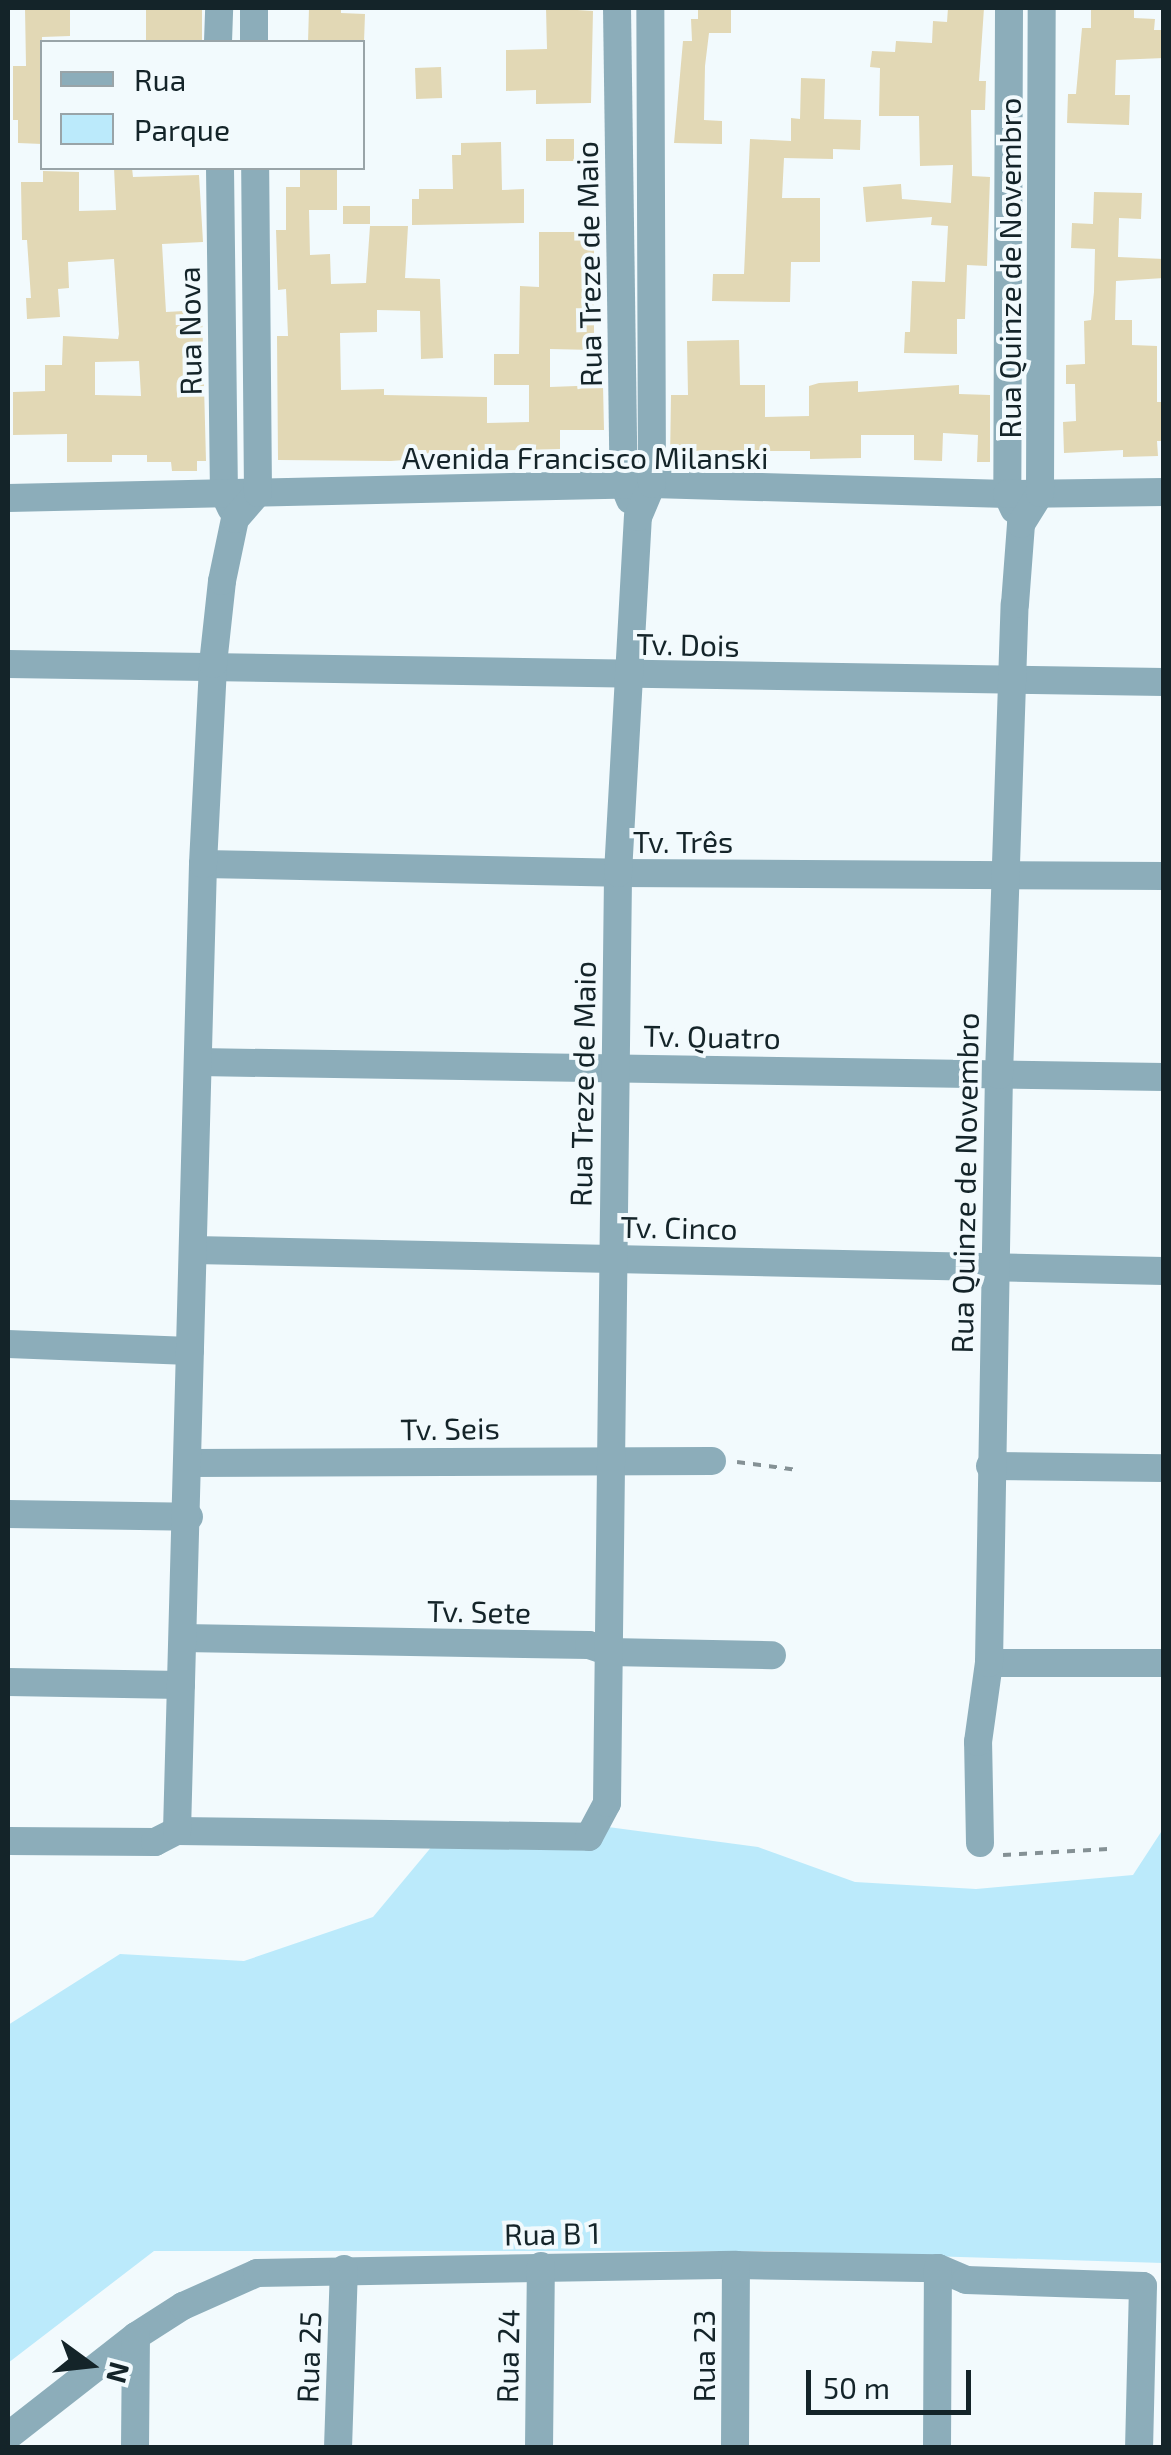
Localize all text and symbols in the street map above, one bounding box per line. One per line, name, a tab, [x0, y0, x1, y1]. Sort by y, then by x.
legend	[40, 40, 365, 170]
text: Rua	[134, 61, 186, 97]
street label: Rua Quinze de Novembro	[991, 98, 1027, 438]
text: Parque	[134, 111, 230, 147]
street label: Rua Treze de Maio	[568, 140, 608, 388]
street label: Rua Nova	[170, 266, 208, 396]
street label: Avenida Francisco Milanski	[402, 439, 768, 475]
street label: Tv. Dois	[636, 625, 740, 663]
street label: Tv. Três	[632, 823, 734, 859]
street label: Rua Treze de Maio	[562, 960, 602, 1208]
street label: Rua Quinze de Novembro	[943, 1012, 985, 1354]
street label: Tv. Quatro	[643, 1017, 781, 1055]
street label: Tv. Cinco	[620, 1208, 738, 1246]
street label: Tv. Seis	[400, 1409, 500, 1447]
street label: Tv. Sete	[427, 1592, 531, 1630]
street label: Rua B 1	[504, 2214, 600, 2252]
street label: Rua 24	[488, 2309, 526, 2403]
street label: Rua 23	[685, 2310, 721, 2402]
street label: Rua 25	[288, 2311, 328, 2403]
north arrow	[40, 2315, 140, 2415]
scale bar	[811, 2350, 976, 2412]
text: N	[100, 2359, 138, 2387]
text: 50 m	[823, 2369, 890, 2405]

